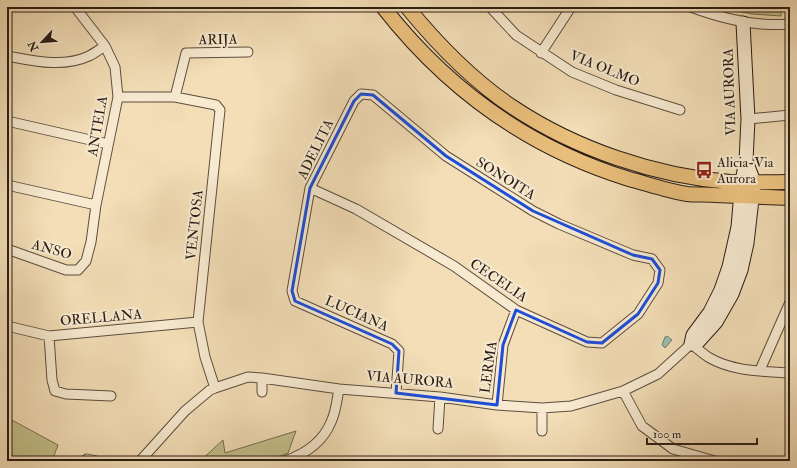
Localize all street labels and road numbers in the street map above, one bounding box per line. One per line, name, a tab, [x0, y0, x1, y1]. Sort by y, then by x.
street label: ARIJA	[197, 31, 238, 48]
street label: VIA OLMO	[568, 47, 642, 90]
street label: VIA AURORA	[719, 48, 740, 136]
street label: ANTELA	[84, 94, 111, 159]
street label: ADELITA	[293, 116, 337, 183]
street label: SONOITA	[473, 153, 539, 203]
street label: VENTOSA	[182, 189, 207, 261]
street label: ANSO	[29, 235, 74, 263]
street label: CECELIA	[467, 255, 531, 306]
street label: LUCIANA	[322, 292, 391, 335]
street label: ORELLANA	[59, 305, 143, 330]
street label: LERMA	[476, 340, 501, 394]
street label: VIA AURORA	[366, 367, 454, 392]

